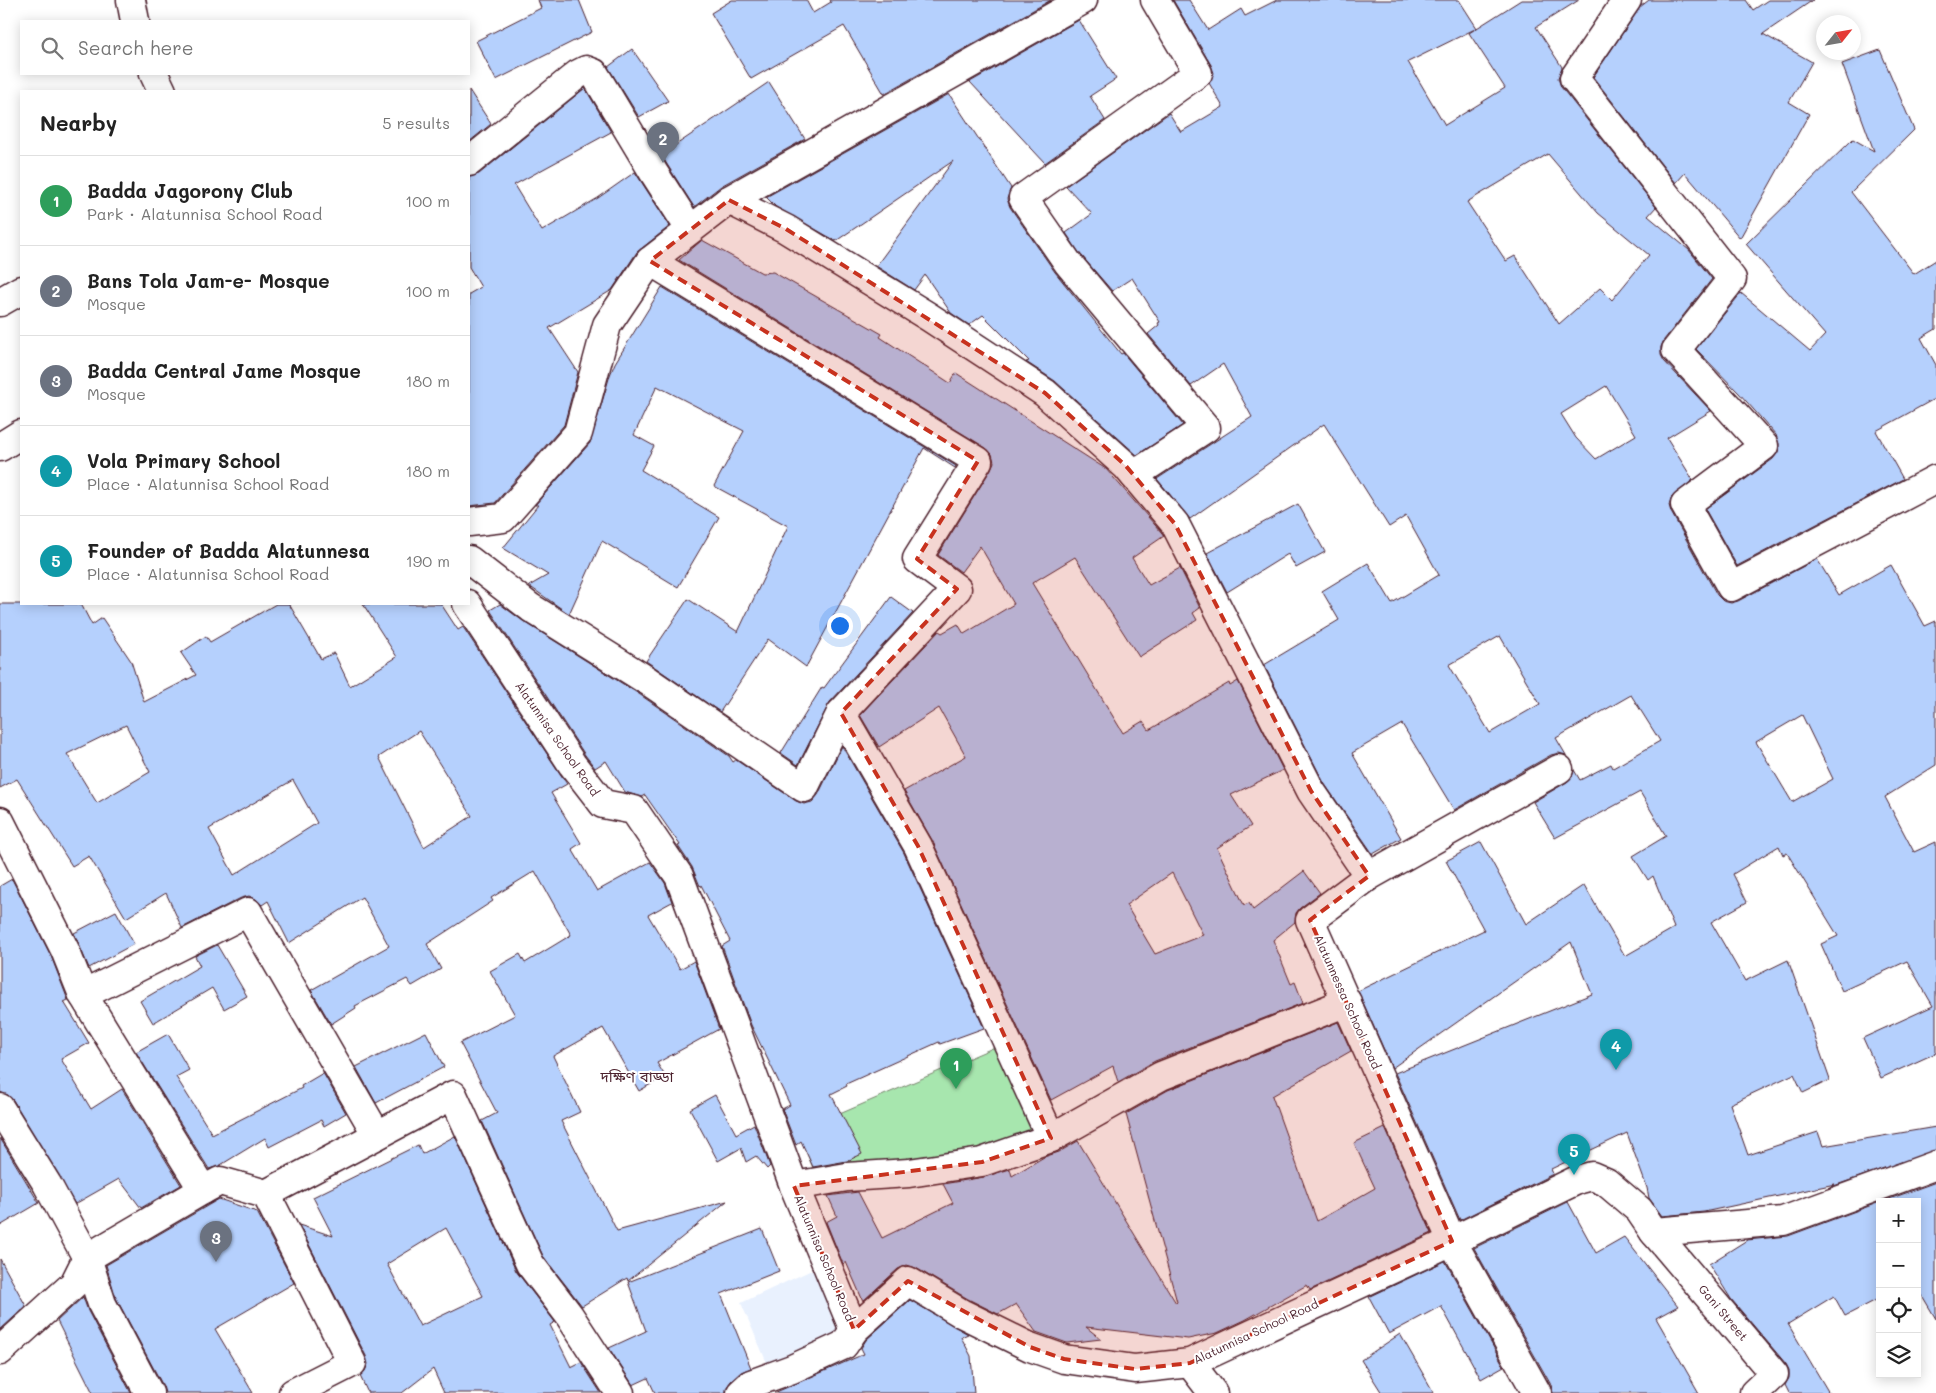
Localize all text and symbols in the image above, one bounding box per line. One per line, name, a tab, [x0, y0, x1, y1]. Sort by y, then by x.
north arrow	[1816, 15, 1861, 60]
search box	[20, 20, 470, 75]
icon: search	[38, 34, 66, 62]
text: Search here	[78, 35, 194, 60]
text: Nearby	[40, 109, 117, 136]
text: 5 results	[382, 112, 450, 133]
pin: 2	[647, 122, 679, 163]
text: Badda Jagorony Club	[87, 178, 293, 203]
text: 1	[52, 190, 60, 211]
text: 100 m	[405, 190, 450, 211]
text: Park · Alatunnisa School Road	[87, 203, 322, 224]
text: Bans Tola Jam-e- Mosque	[87, 268, 330, 293]
text: 2	[52, 280, 60, 301]
text: 100 m	[405, 280, 450, 301]
text: Mosque	[87, 293, 146, 314]
text: Badda Central Jame Mosque	[87, 358, 361, 383]
text: 3	[51, 370, 61, 391]
text: 180 m	[405, 370, 450, 391]
text: Mosque	[87, 383, 146, 404]
text: Vola Primary School	[87, 448, 280, 473]
text: 4	[51, 460, 61, 481]
text: 180 m	[405, 460, 450, 481]
text: Place · Alatunnisa School Road	[87, 473, 329, 494]
text: Founder of Badda Alatunnesa	[87, 538, 370, 563]
text: 5	[51, 550, 61, 571]
text: 190 m	[406, 550, 450, 571]
text: Place · Alatunnisa School Road	[87, 563, 329, 584]
your location	[827, 613, 853, 639]
street label: Alatunnisa School Road	[512, 678, 604, 799]
street label: Alatunnessa School Road	[1311, 932, 1385, 1072]
pin: 4	[1600, 1029, 1632, 1070]
pin: 1	[940, 1048, 972, 1089]
district label: দক্ষিণ বাড্ডা	[599, 1066, 675, 1086]
pin: 5	[1558, 1134, 1590, 1175]
street label: Alatunnisa School Road	[791, 1192, 859, 1324]
map controls	[1876, 1198, 1921, 1378]
button: +	[1876, 1198, 1921, 1243]
pin: 3	[200, 1221, 232, 1262]
button: −	[1876, 1243, 1921, 1288]
street label: Gani Street	[1696, 1281, 1752, 1344]
button: locate	[1876, 1288, 1921, 1333]
street label: Alatunnisa School Road	[1190, 1295, 1321, 1367]
button: layers	[1876, 1333, 1921, 1378]

